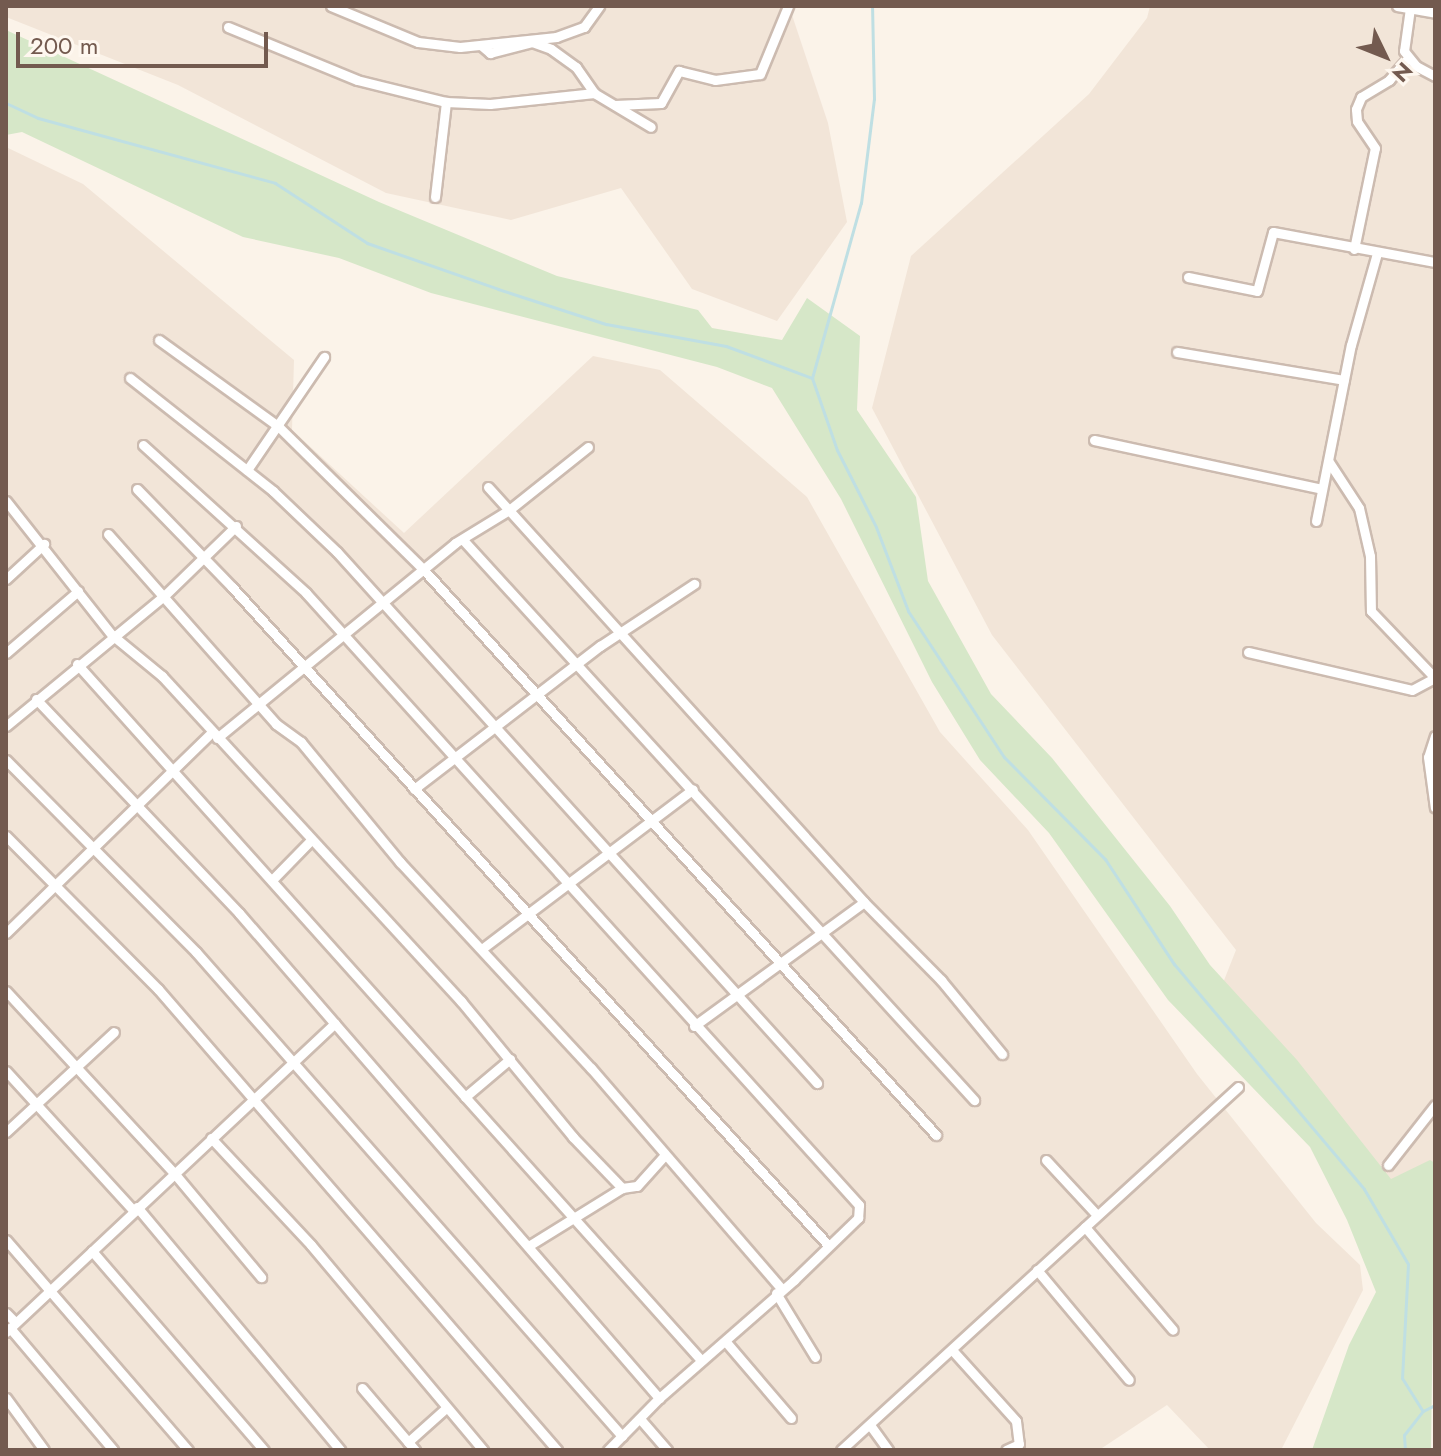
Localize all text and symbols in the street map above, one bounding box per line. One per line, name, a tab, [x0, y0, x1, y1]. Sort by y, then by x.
scale bar	[20, 16, 272, 66]
north arrow	[1345, 16, 1425, 96]
text: 200 m	[30, 28, 98, 63]
text: N	[1385, 55, 1420, 90]

